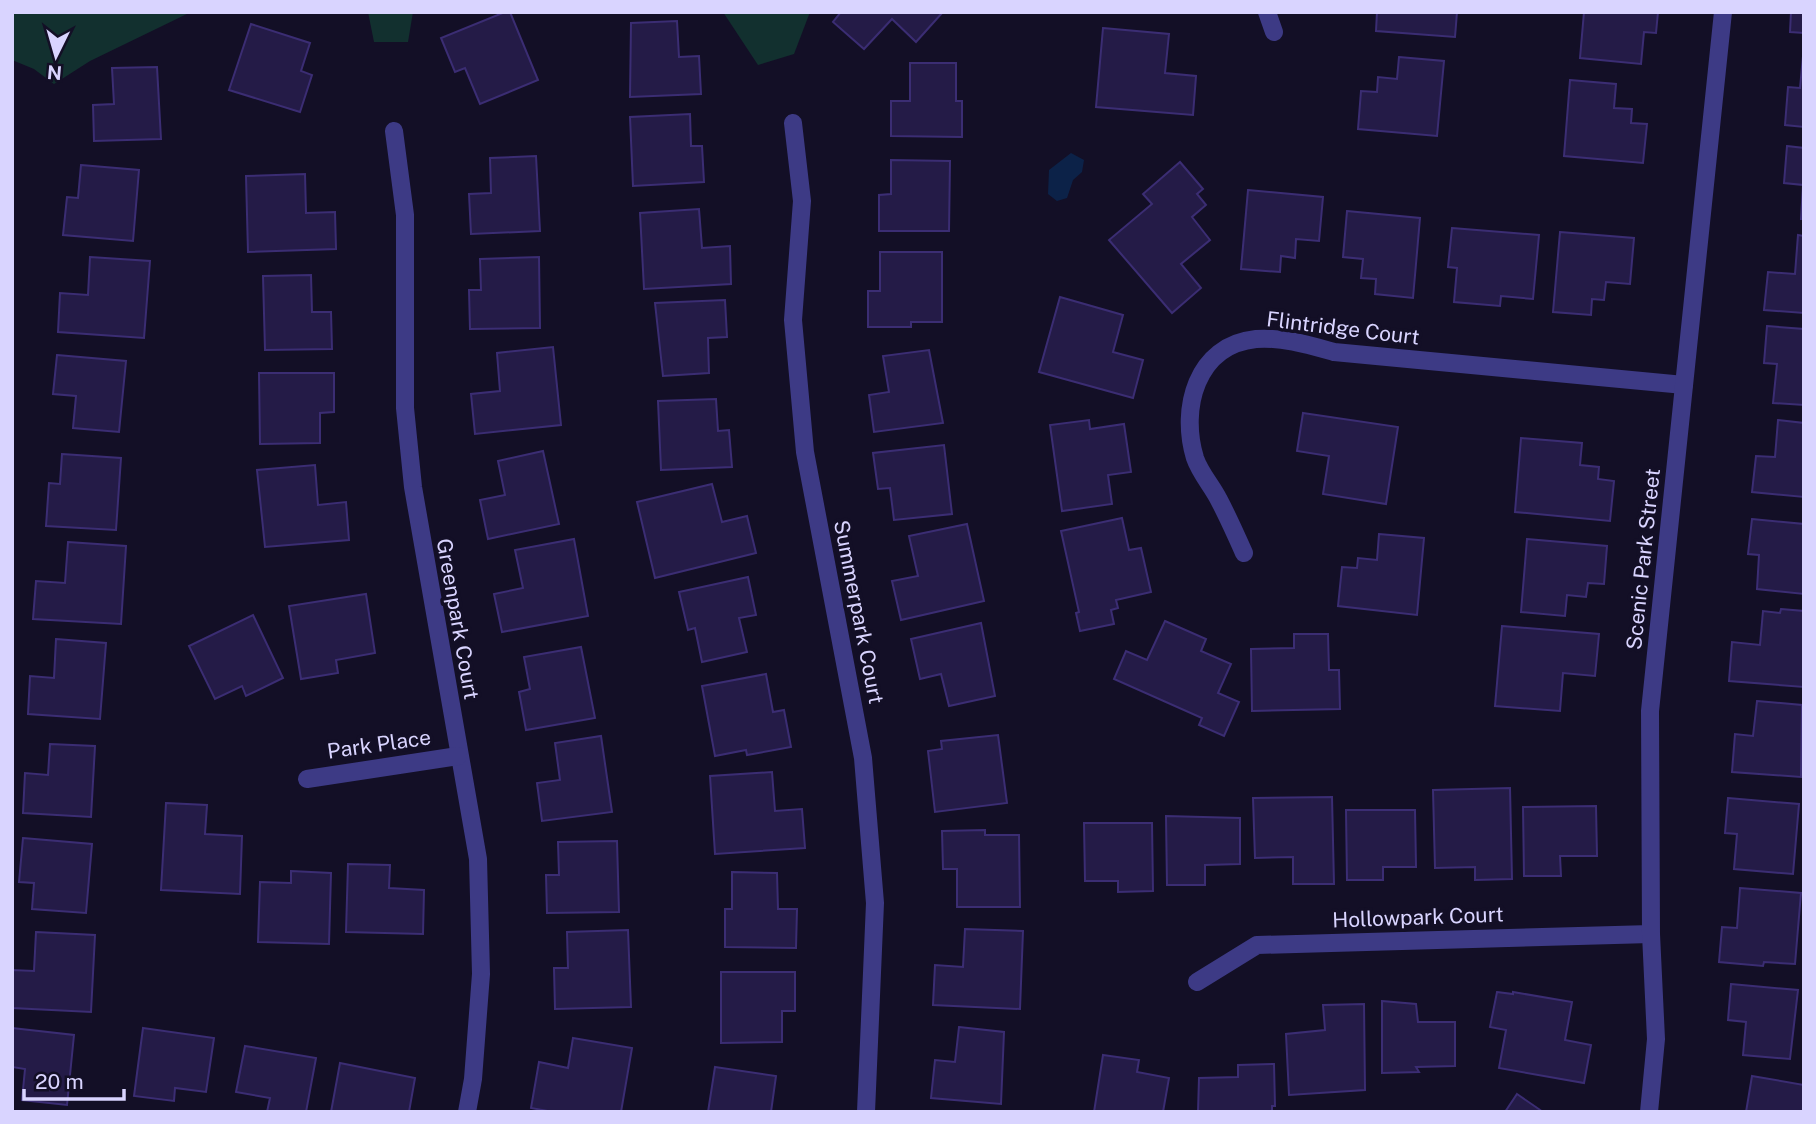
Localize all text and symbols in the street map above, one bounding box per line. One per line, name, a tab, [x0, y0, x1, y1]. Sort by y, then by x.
north arrow	[21, 21, 91, 91]
text: N	[46, 61, 63, 85]
street label: Flintridge Court	[1265, 306, 1421, 350]
street label: Scenic Park Street	[1621, 467, 1665, 651]
street label: Summerpark Court	[829, 518, 889, 706]
street label: Greenpark Court	[432, 537, 484, 701]
street label: Park Place	[326, 724, 432, 764]
street label: Hollowpark Court	[1332, 902, 1504, 932]
scale bar	[24, 1058, 124, 1102]
text: 20 m	[35, 1069, 84, 1094]

